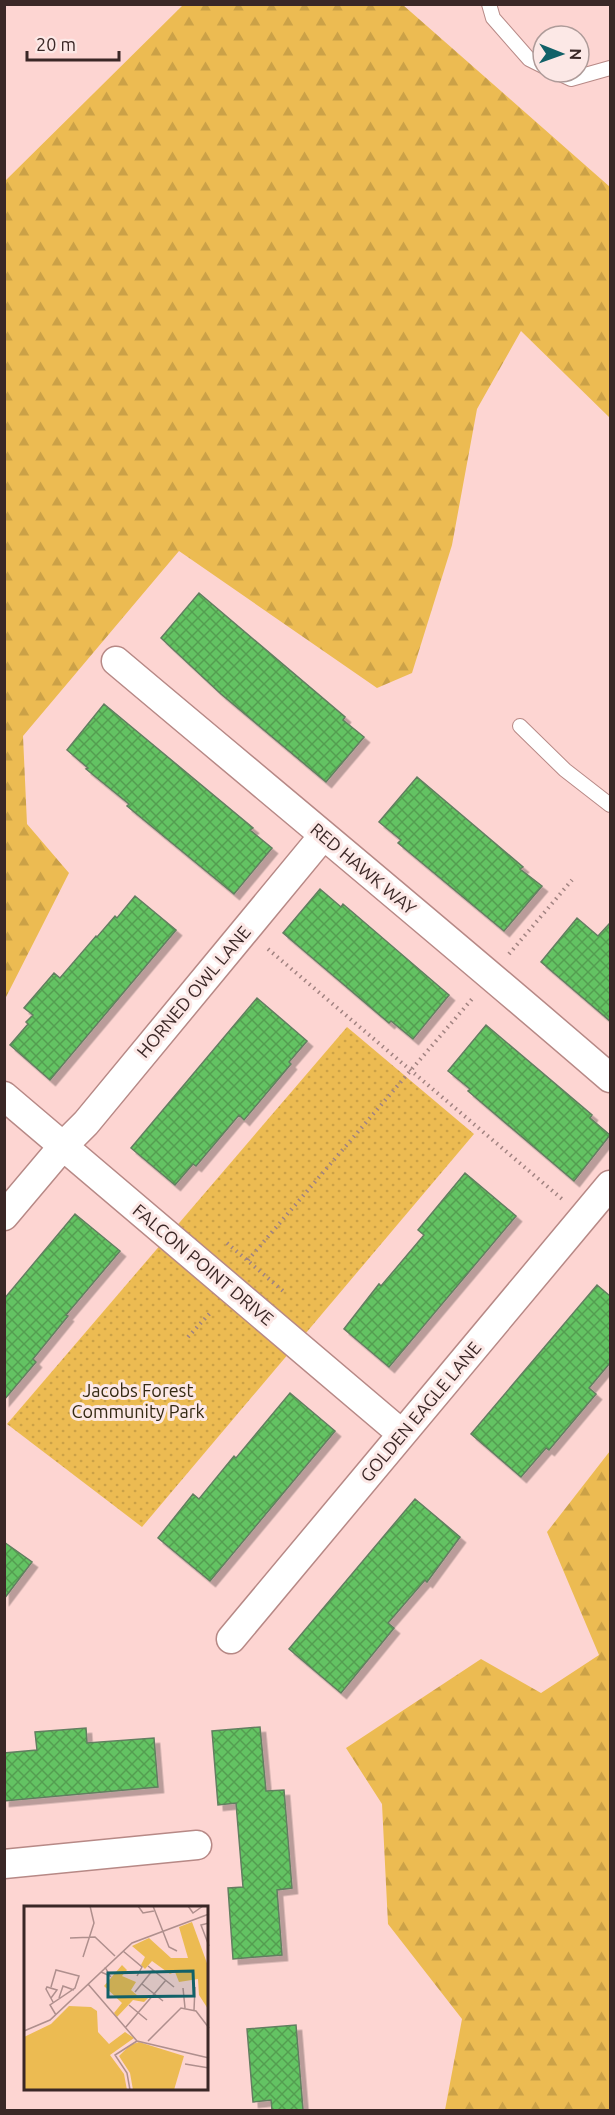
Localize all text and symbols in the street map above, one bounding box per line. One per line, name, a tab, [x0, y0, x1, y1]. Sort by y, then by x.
scale bar	[27, 24, 118, 62]
north arrow	[531, 24, 591, 84]
text: 20 m	[36, 34, 76, 54]
text: N	[567, 48, 585, 60]
street label: RED HAWK WAY	[307, 818, 421, 918]
street label: HORNED OWL LANE	[132, 921, 254, 1061]
street label: FALCON POINT DRIVE	[129, 1200, 278, 1329]
street label: GOLDEN EAGLE LANE	[356, 1337, 485, 1485]
park label: Jacobs Forest Community Park	[71, 1380, 205, 1421]
inset map	[24, 1906, 208, 2091]

